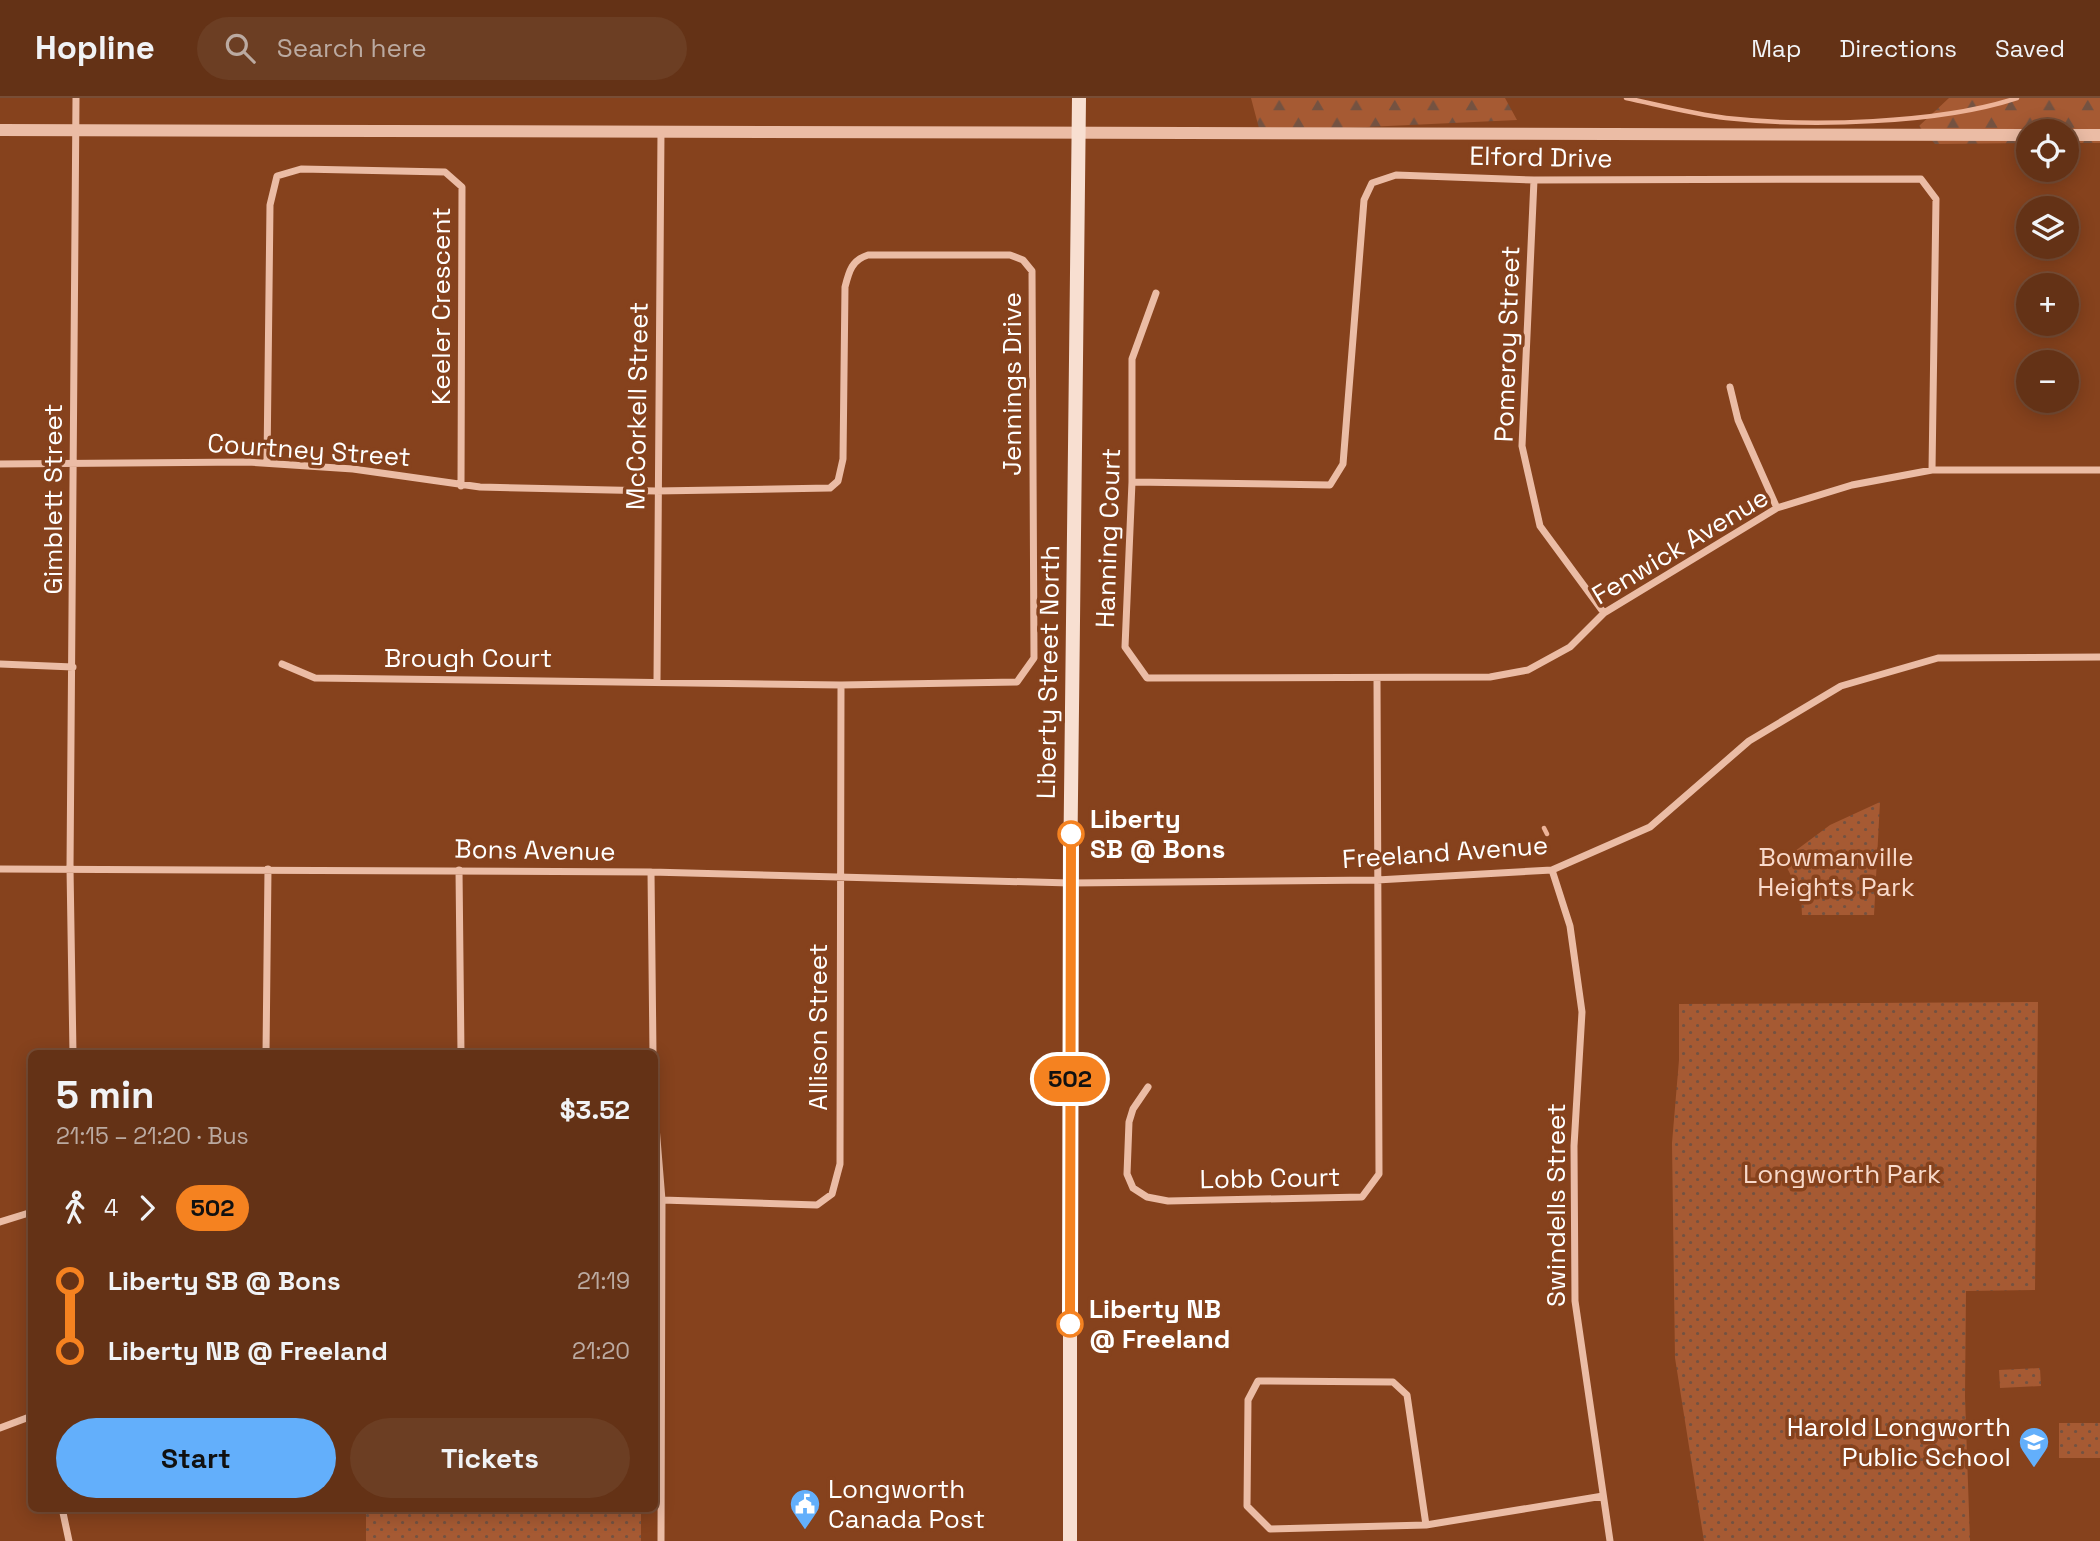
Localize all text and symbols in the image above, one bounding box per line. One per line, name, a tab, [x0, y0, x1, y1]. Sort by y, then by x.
search box	[197, 17, 687, 80]
text: Hopline	[35, 27, 155, 69]
icon: search	[221, 29, 259, 67]
text: Search here	[277, 31, 427, 65]
text: Map	[1751, 33, 1801, 64]
text: Directions	[1839, 33, 1957, 64]
text: Saved	[1995, 33, 2065, 64]
map controls	[2016, 119, 2079, 413]
button: locate	[2016, 119, 2079, 182]
street label: Elford Drive	[1469, 139, 1613, 175]
button: layers	[2016, 196, 2079, 259]
street label: Keeler Crescent	[424, 207, 458, 405]
street label: Pomeroy Street	[1487, 245, 1527, 443]
button: +	[2016, 273, 2079, 336]
street label: Jennings Drive	[995, 292, 1029, 476]
street label: McCorkell Street	[618, 302, 656, 510]
button: −	[2016, 350, 2079, 413]
street label: Gimblett Street	[36, 404, 70, 594]
street label: Courtney Street	[206, 426, 412, 474]
street label: Hanning Court	[1088, 447, 1128, 629]
street label: Fenwick Avenue	[1586, 480, 1774, 612]
street label: Liberty Street North	[1029, 545, 1067, 799]
street label: Brough Court	[384, 641, 552, 675]
place label: Liberty SB @ Bons	[1090, 802, 1225, 866]
marker: Liberty SB @ Bons	[1058, 821, 1084, 847]
street label: Freeland Avenue	[1341, 828, 1549, 876]
street label: Bons Avenue	[454, 832, 616, 868]
park label: Bowmanville Heights Park	[1757, 840, 1915, 904]
street label: Allison Street	[801, 943, 835, 1111]
line badge: 502	[1030, 1056, 1110, 1102]
text: 502	[1048, 1063, 1092, 1094]
text: 5 min	[56, 1071, 154, 1119]
text: $3.52	[560, 1093, 630, 1127]
street label: Swindells Street	[1539, 1103, 1573, 1307]
text: 21:15 – 21:20 · Bus	[56, 1121, 249, 1151]
park label: Longworth Park	[1743, 1157, 1941, 1191]
street label: Lobb Court	[1199, 1160, 1341, 1196]
icon: walk	[56, 1189, 94, 1227]
icon: forward	[128, 1189, 166, 1227]
text: 502	[190, 1192, 235, 1223]
text: 4	[104, 1193, 118, 1223]
text: Liberty SB @ Bons	[108, 1264, 341, 1298]
text: 21:19	[577, 1266, 630, 1296]
place label: Liberty NB @ Freeland	[1089, 1292, 1230, 1356]
marker: Liberty NB @ Freeland	[1057, 1311, 1083, 1337]
text: Liberty NB @ Freeland	[108, 1334, 388, 1368]
text: 21:20	[572, 1336, 630, 1366]
place label: Harold Longworth Public School	[1787, 1410, 2011, 1474]
button: Start	[56, 1418, 336, 1498]
button: Tickets	[350, 1418, 630, 1498]
school or university icon: Harold Longworth Public School	[2017, 1425, 2051, 1469]
place label: Longworth Canada Post	[828, 1472, 985, 1536]
public building icon: Longworth Canada Post	[788, 1487, 822, 1531]

